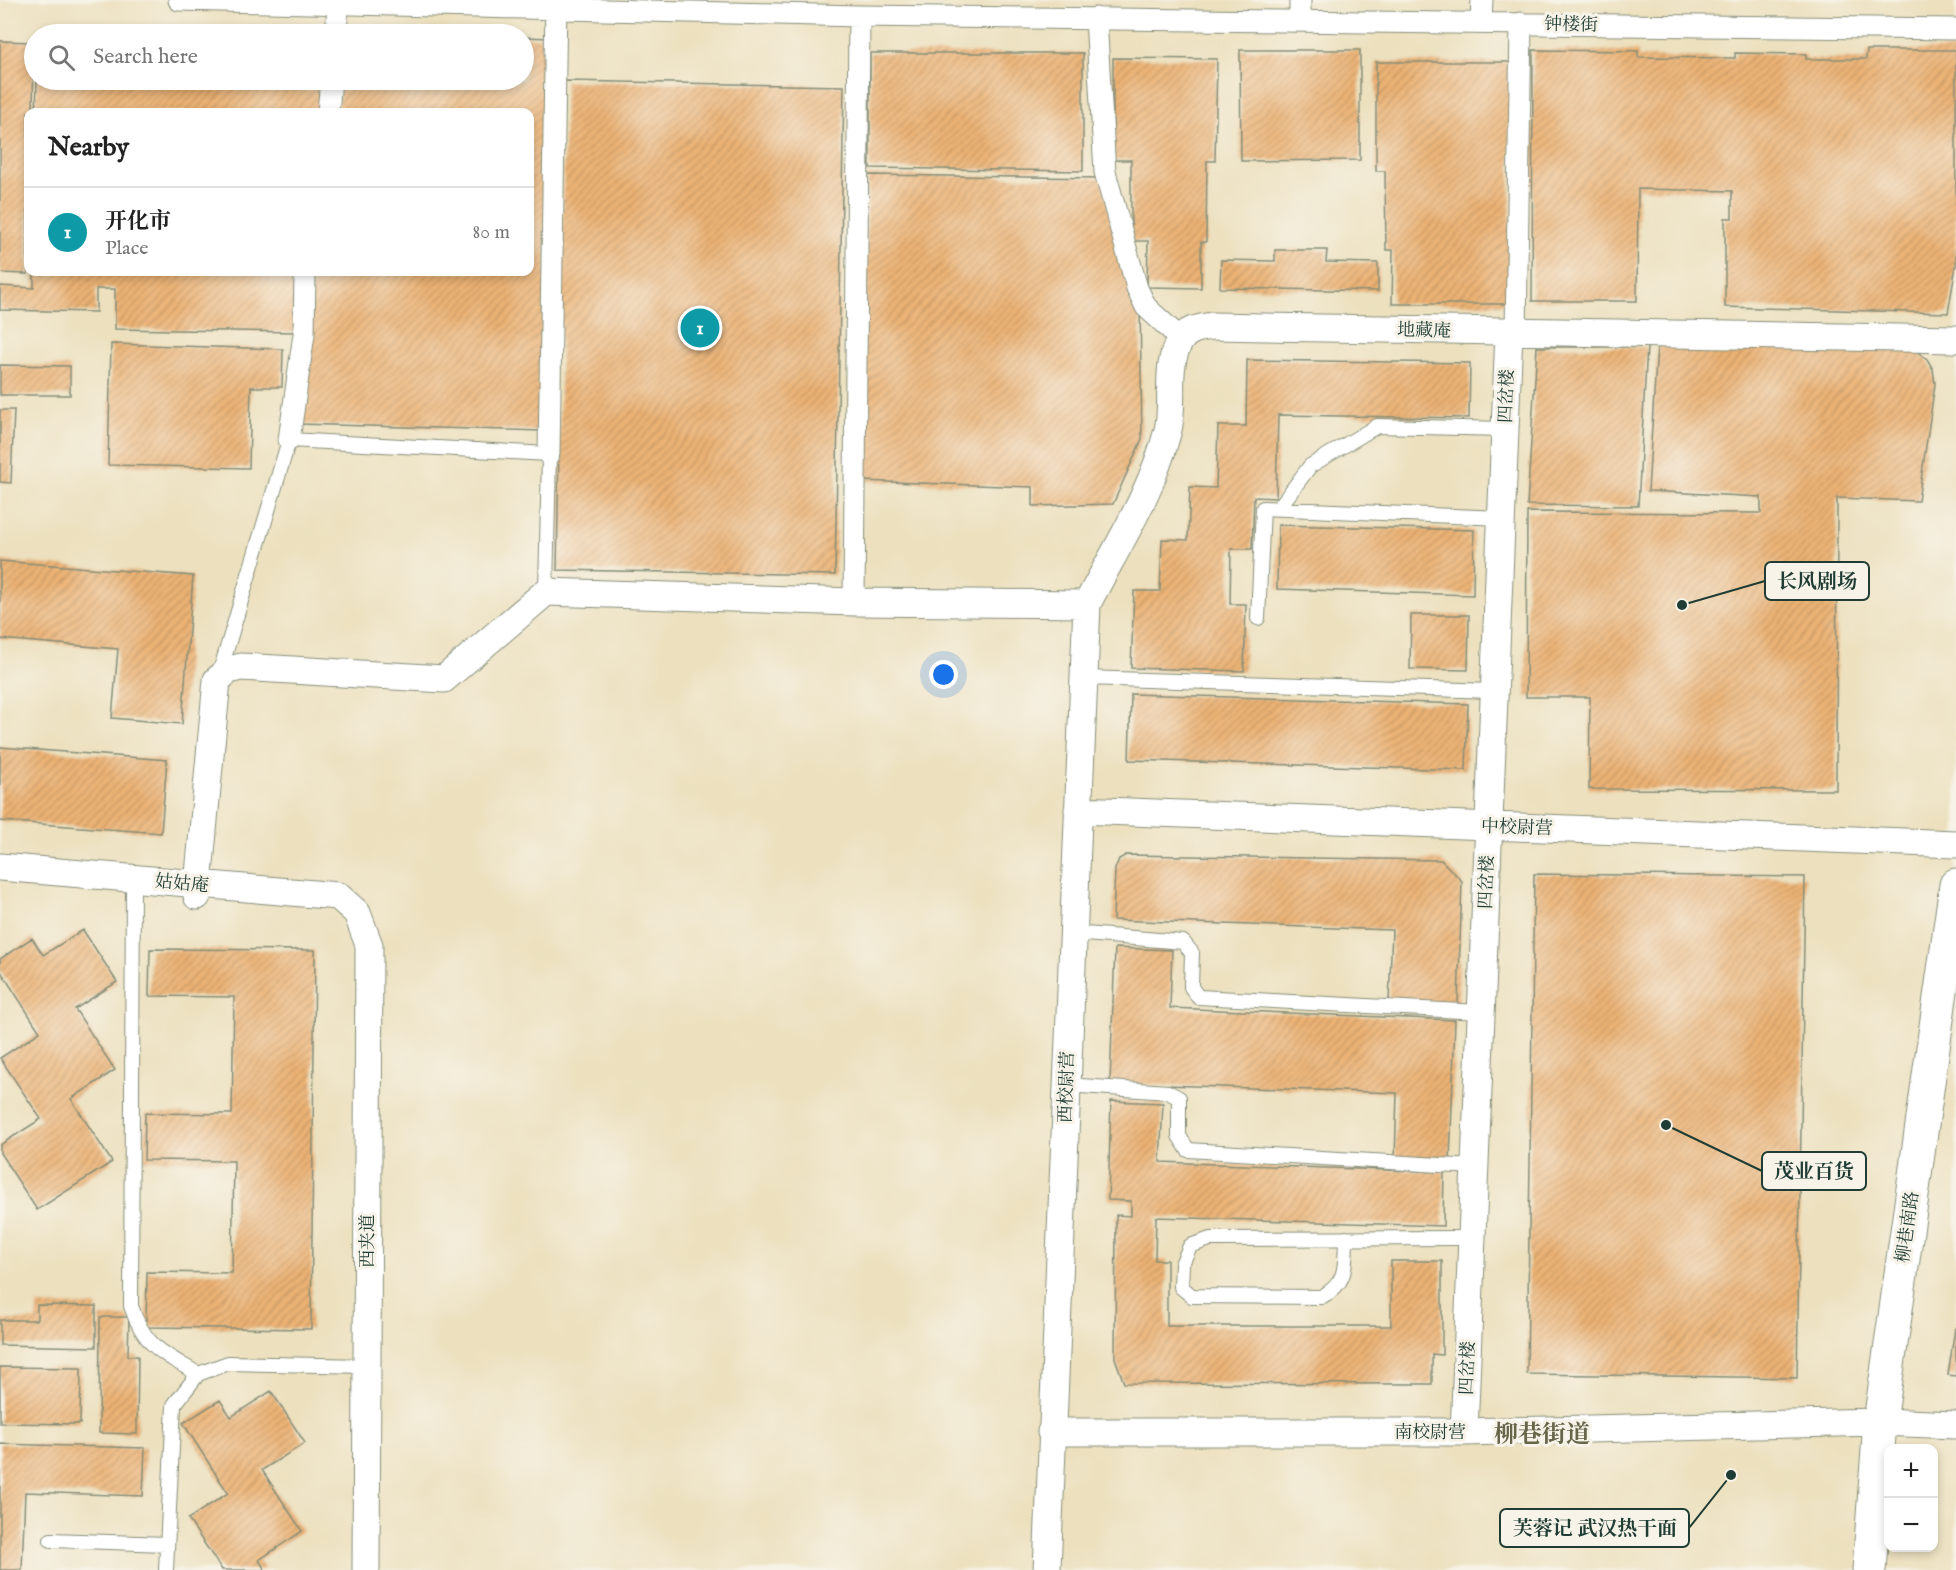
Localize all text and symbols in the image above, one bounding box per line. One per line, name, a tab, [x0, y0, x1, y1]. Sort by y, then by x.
street label: 钟楼街	[1544, 14, 1598, 37]
search box	[24, 24, 534, 90]
icon: search	[45, 41, 78, 74]
text: Search here	[93, 43, 198, 71]
text: Nearby	[48, 131, 129, 164]
text: 开化市	[105, 208, 171, 236]
text: 1	[64, 220, 71, 245]
text: 80 m	[473, 220, 510, 245]
text: Place	[105, 236, 148, 261]
pin: 1	[680, 306, 720, 350]
street label: 地藏庵	[1397, 320, 1451, 343]
street label: 四岔楼	[1495, 369, 1520, 423]
callout: 长风剧场	[1765, 562, 1869, 600]
text: 长风剧场	[1777, 570, 1857, 595]
your location	[929, 660, 958, 689]
street label: 中校尉营	[1481, 816, 1553, 841]
street label: 四岔楼	[1475, 855, 1500, 909]
street label: 姑姑庵	[154, 871, 210, 898]
street label: 西校尉营	[1055, 1051, 1080, 1123]
callout: 茂业百货	[1762, 1152, 1866, 1190]
text: 茂业百货	[1774, 1160, 1854, 1185]
street label: 柳巷南路	[1892, 1190, 1925, 1264]
street label: 西夹道	[357, 1214, 380, 1268]
street label: 四岔楼	[1456, 1341, 1481, 1395]
district label: 柳巷街道	[1494, 1420, 1590, 1451]
street label: 南校尉营	[1394, 1422, 1466, 1445]
map controls	[1884, 1444, 1938, 1552]
button: +	[1884, 1444, 1938, 1498]
button: −	[1884, 1498, 1938, 1552]
callout: 芙蓉记 武汉热干面	[1500, 1509, 1689, 1547]
text: 芙蓉记 武汉热干面	[1513, 1517, 1677, 1542]

